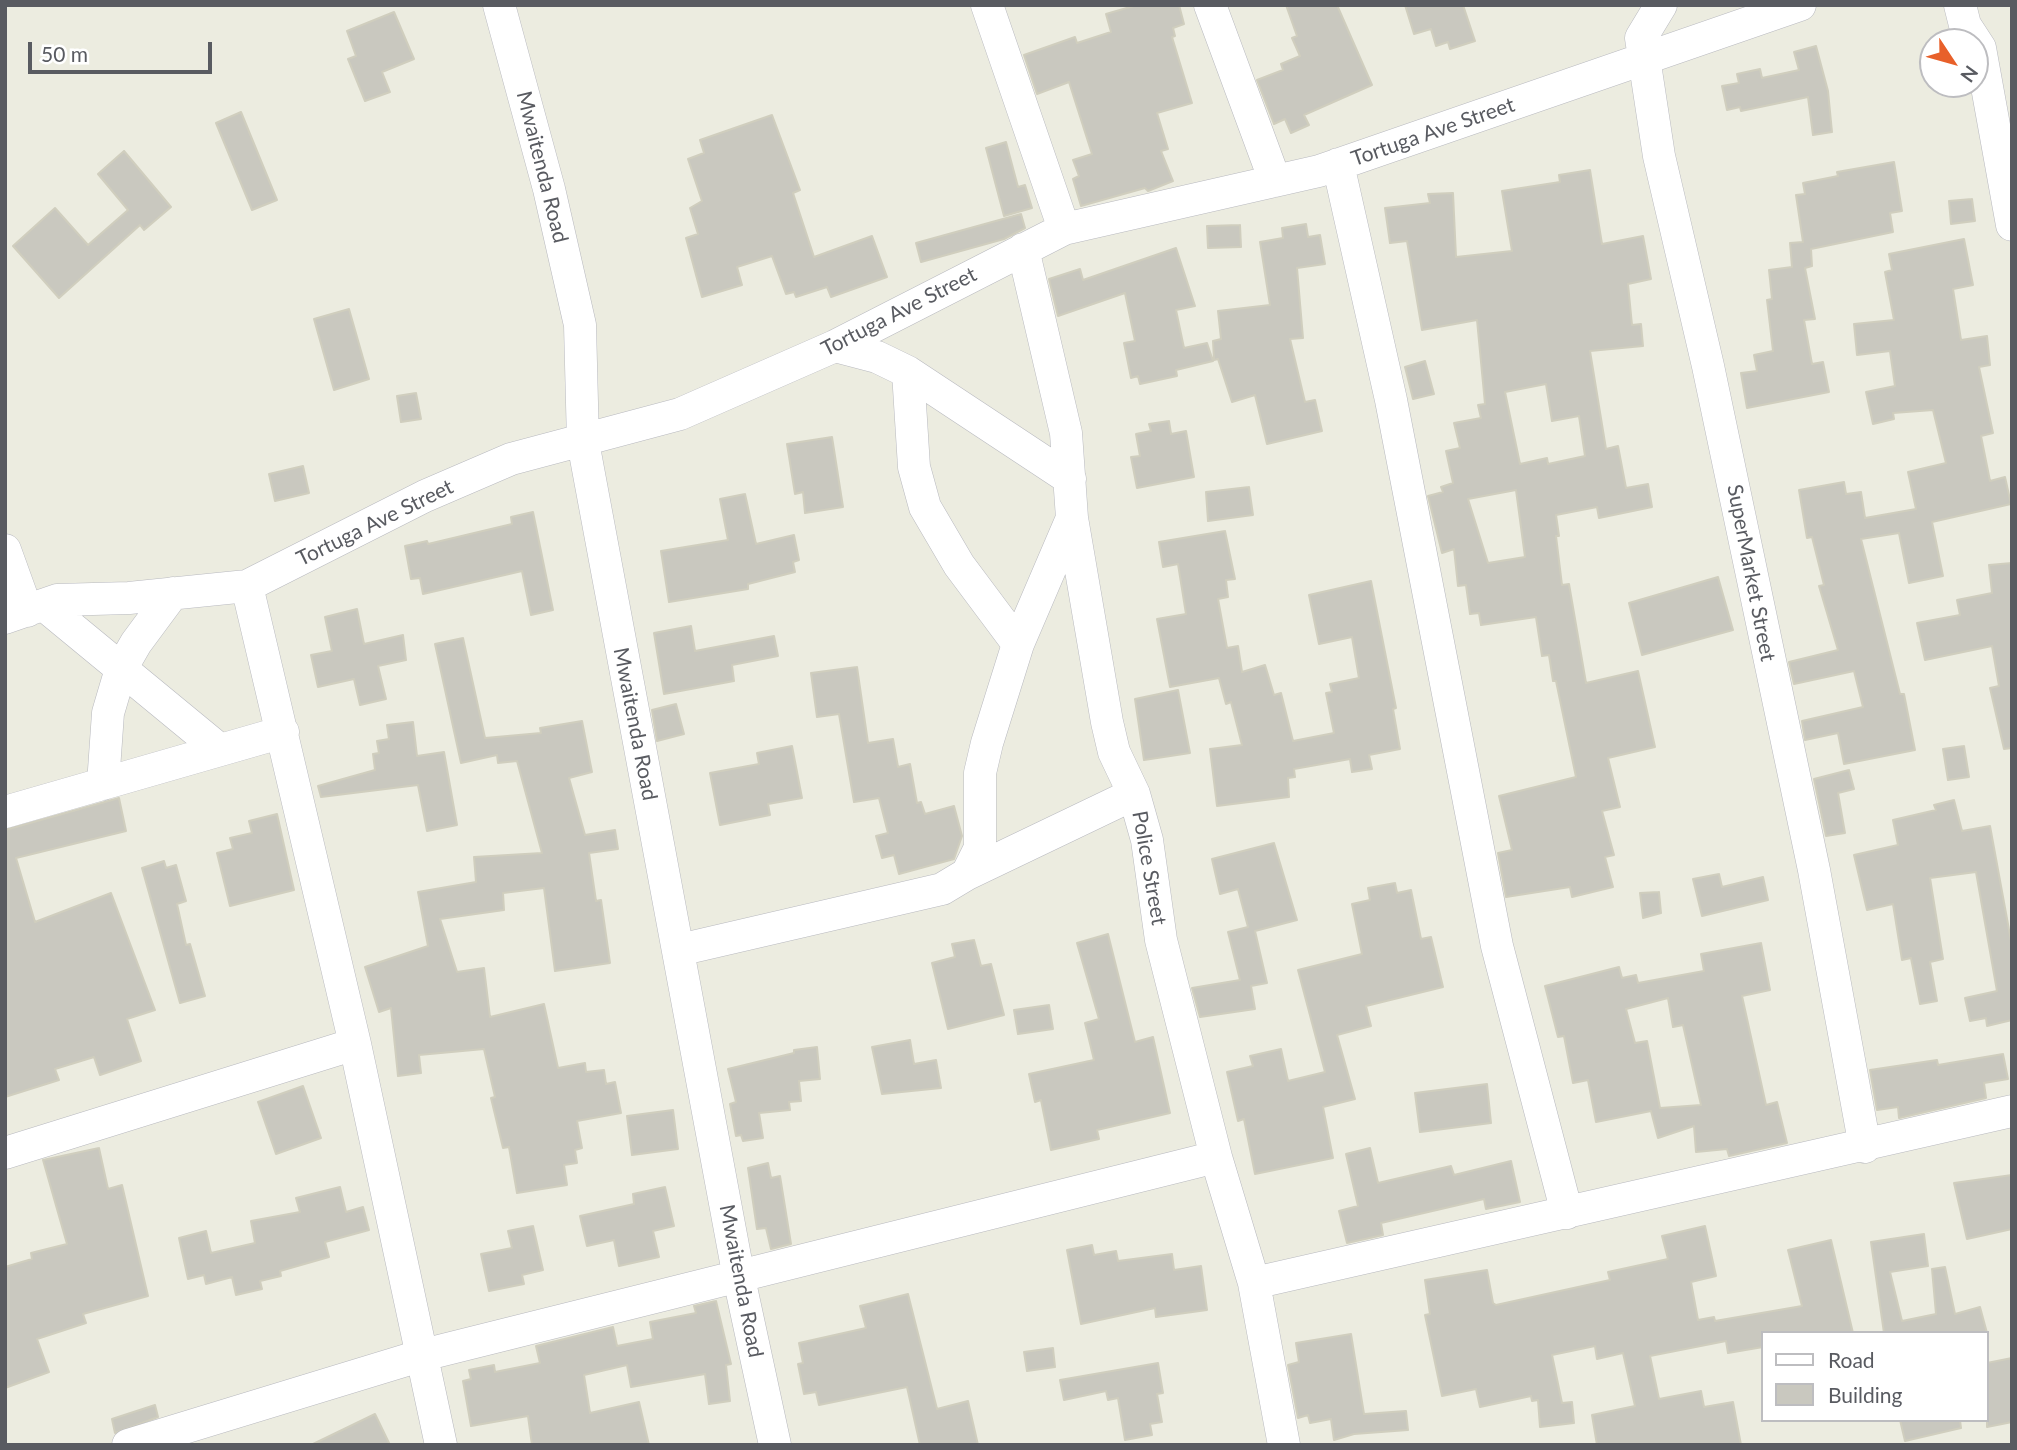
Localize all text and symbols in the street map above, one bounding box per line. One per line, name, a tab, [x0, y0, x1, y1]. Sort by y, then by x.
scale bar	[32, 28, 215, 72]
north arrow	[1919, 28, 1989, 98]
text: 50 m	[41, 41, 88, 66]
text: N	[1956, 62, 1983, 87]
street label: Mwaitenda Road	[511, 88, 573, 246]
street label: Tortuga Ave Street	[1348, 92, 1518, 172]
street label: Tortuga Ave Street	[817, 262, 981, 362]
street label: Tortuga Ave Street	[293, 474, 457, 572]
street label: SuperMarket Street	[1721, 482, 1781, 664]
street label: Mwaitenda Road	[608, 645, 662, 803]
street label: Police Street	[1127, 809, 1171, 927]
street label: Mwaitenda Road	[714, 1202, 768, 1360]
legend	[1762, 1331, 1989, 1422]
text: Road	[1828, 1347, 1875, 1372]
text: Building	[1828, 1382, 1903, 1407]

